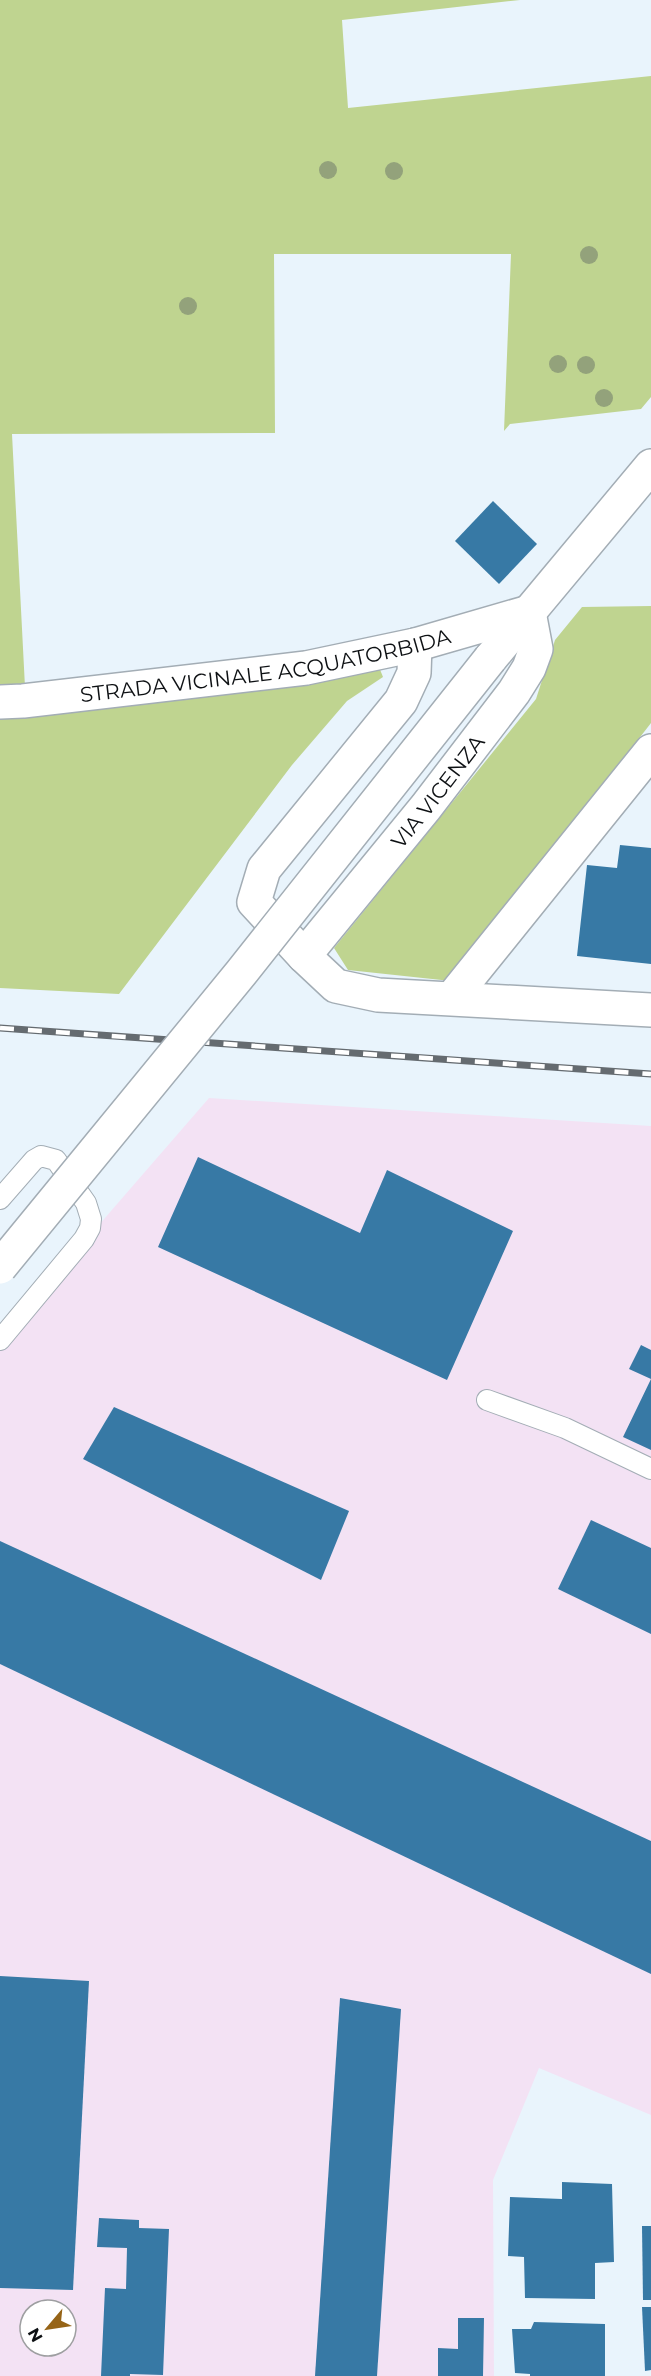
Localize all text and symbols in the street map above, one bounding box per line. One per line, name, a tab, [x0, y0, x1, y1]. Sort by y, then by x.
street label: STRADA VICINALE ACQUATORBIDA	[79, 623, 454, 707]
street label: VIA VICENZA	[385, 729, 490, 853]
north arrow	[18, 2298, 78, 2358]
text: N	[24, 2325, 47, 2345]

